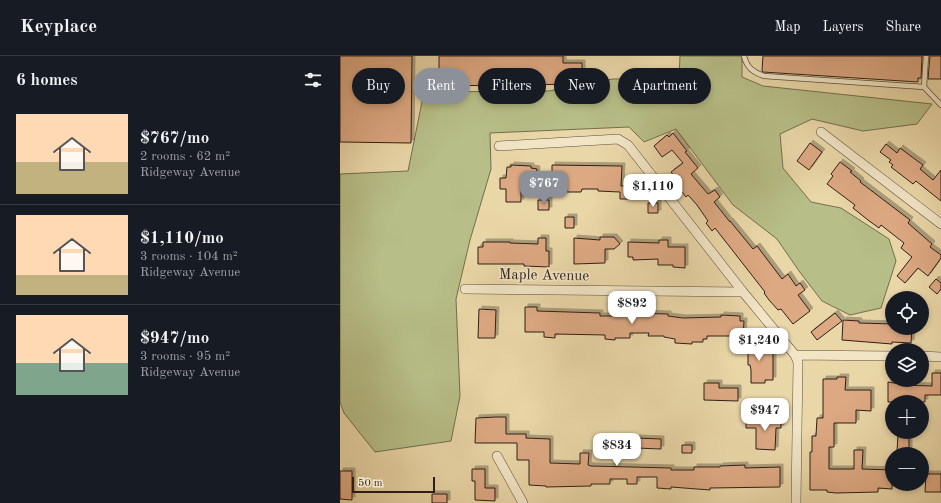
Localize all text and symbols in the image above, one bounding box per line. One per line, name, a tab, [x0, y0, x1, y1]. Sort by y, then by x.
text: Keyplace	[20, 18, 97, 37]
text: Map	[775, 20, 801, 34]
text: Layers	[823, 20, 864, 34]
text: Share	[886, 20, 921, 34]
chip: Buy	[352, 68, 405, 104]
chip: Rent	[413, 68, 470, 104]
chip: Filters	[478, 68, 546, 104]
chip: New	[554, 68, 610, 104]
chip: Apartment	[618, 68, 711, 104]
icon: filters	[302, 69, 324, 91]
text: 6 homes	[16, 72, 78, 89]
icon: home	[48, 130, 96, 178]
text: $767/mo	[140, 130, 209, 147]
text: 2 rooms · 62 m²	[140, 150, 230, 163]
text: Ridgeway Avenue	[140, 166, 240, 179]
pin: $767	[520, 171, 568, 205]
pin: $1,110	[620, 174, 686, 208]
text: $767	[529, 177, 559, 190]
text: $1,110	[632, 180, 674, 193]
text: $1,110/mo	[140, 230, 224, 247]
icon: home	[48, 231, 96, 279]
text: 3 rooms · 104 m²	[140, 250, 238, 263]
text: Ridgeway Avenue	[140, 266, 240, 279]
street label: Maple Avenue	[499, 268, 589, 284]
pin: $892	[608, 291, 656, 325]
map controls	[885, 291, 929, 491]
button: locate	[885, 291, 929, 335]
text: $892	[617, 297, 647, 310]
pin: $1,240	[726, 328, 792, 362]
text: $947/mo	[140, 330, 209, 347]
icon: home	[48, 331, 96, 379]
text: $1,240	[738, 334, 780, 347]
button: layers	[885, 343, 929, 387]
text: 3 rooms · 95 m²	[140, 350, 230, 363]
text: Ridgeway Avenue	[140, 366, 240, 379]
button: +	[885, 395, 929, 439]
pin: $947	[741, 398, 789, 432]
text: $947	[750, 404, 780, 417]
pin: $834	[593, 433, 641, 467]
text: $834	[602, 439, 632, 452]
button: −	[885, 447, 929, 491]
scale bar	[352, 475, 435, 494]
text: 50 m	[358, 478, 383, 489]

